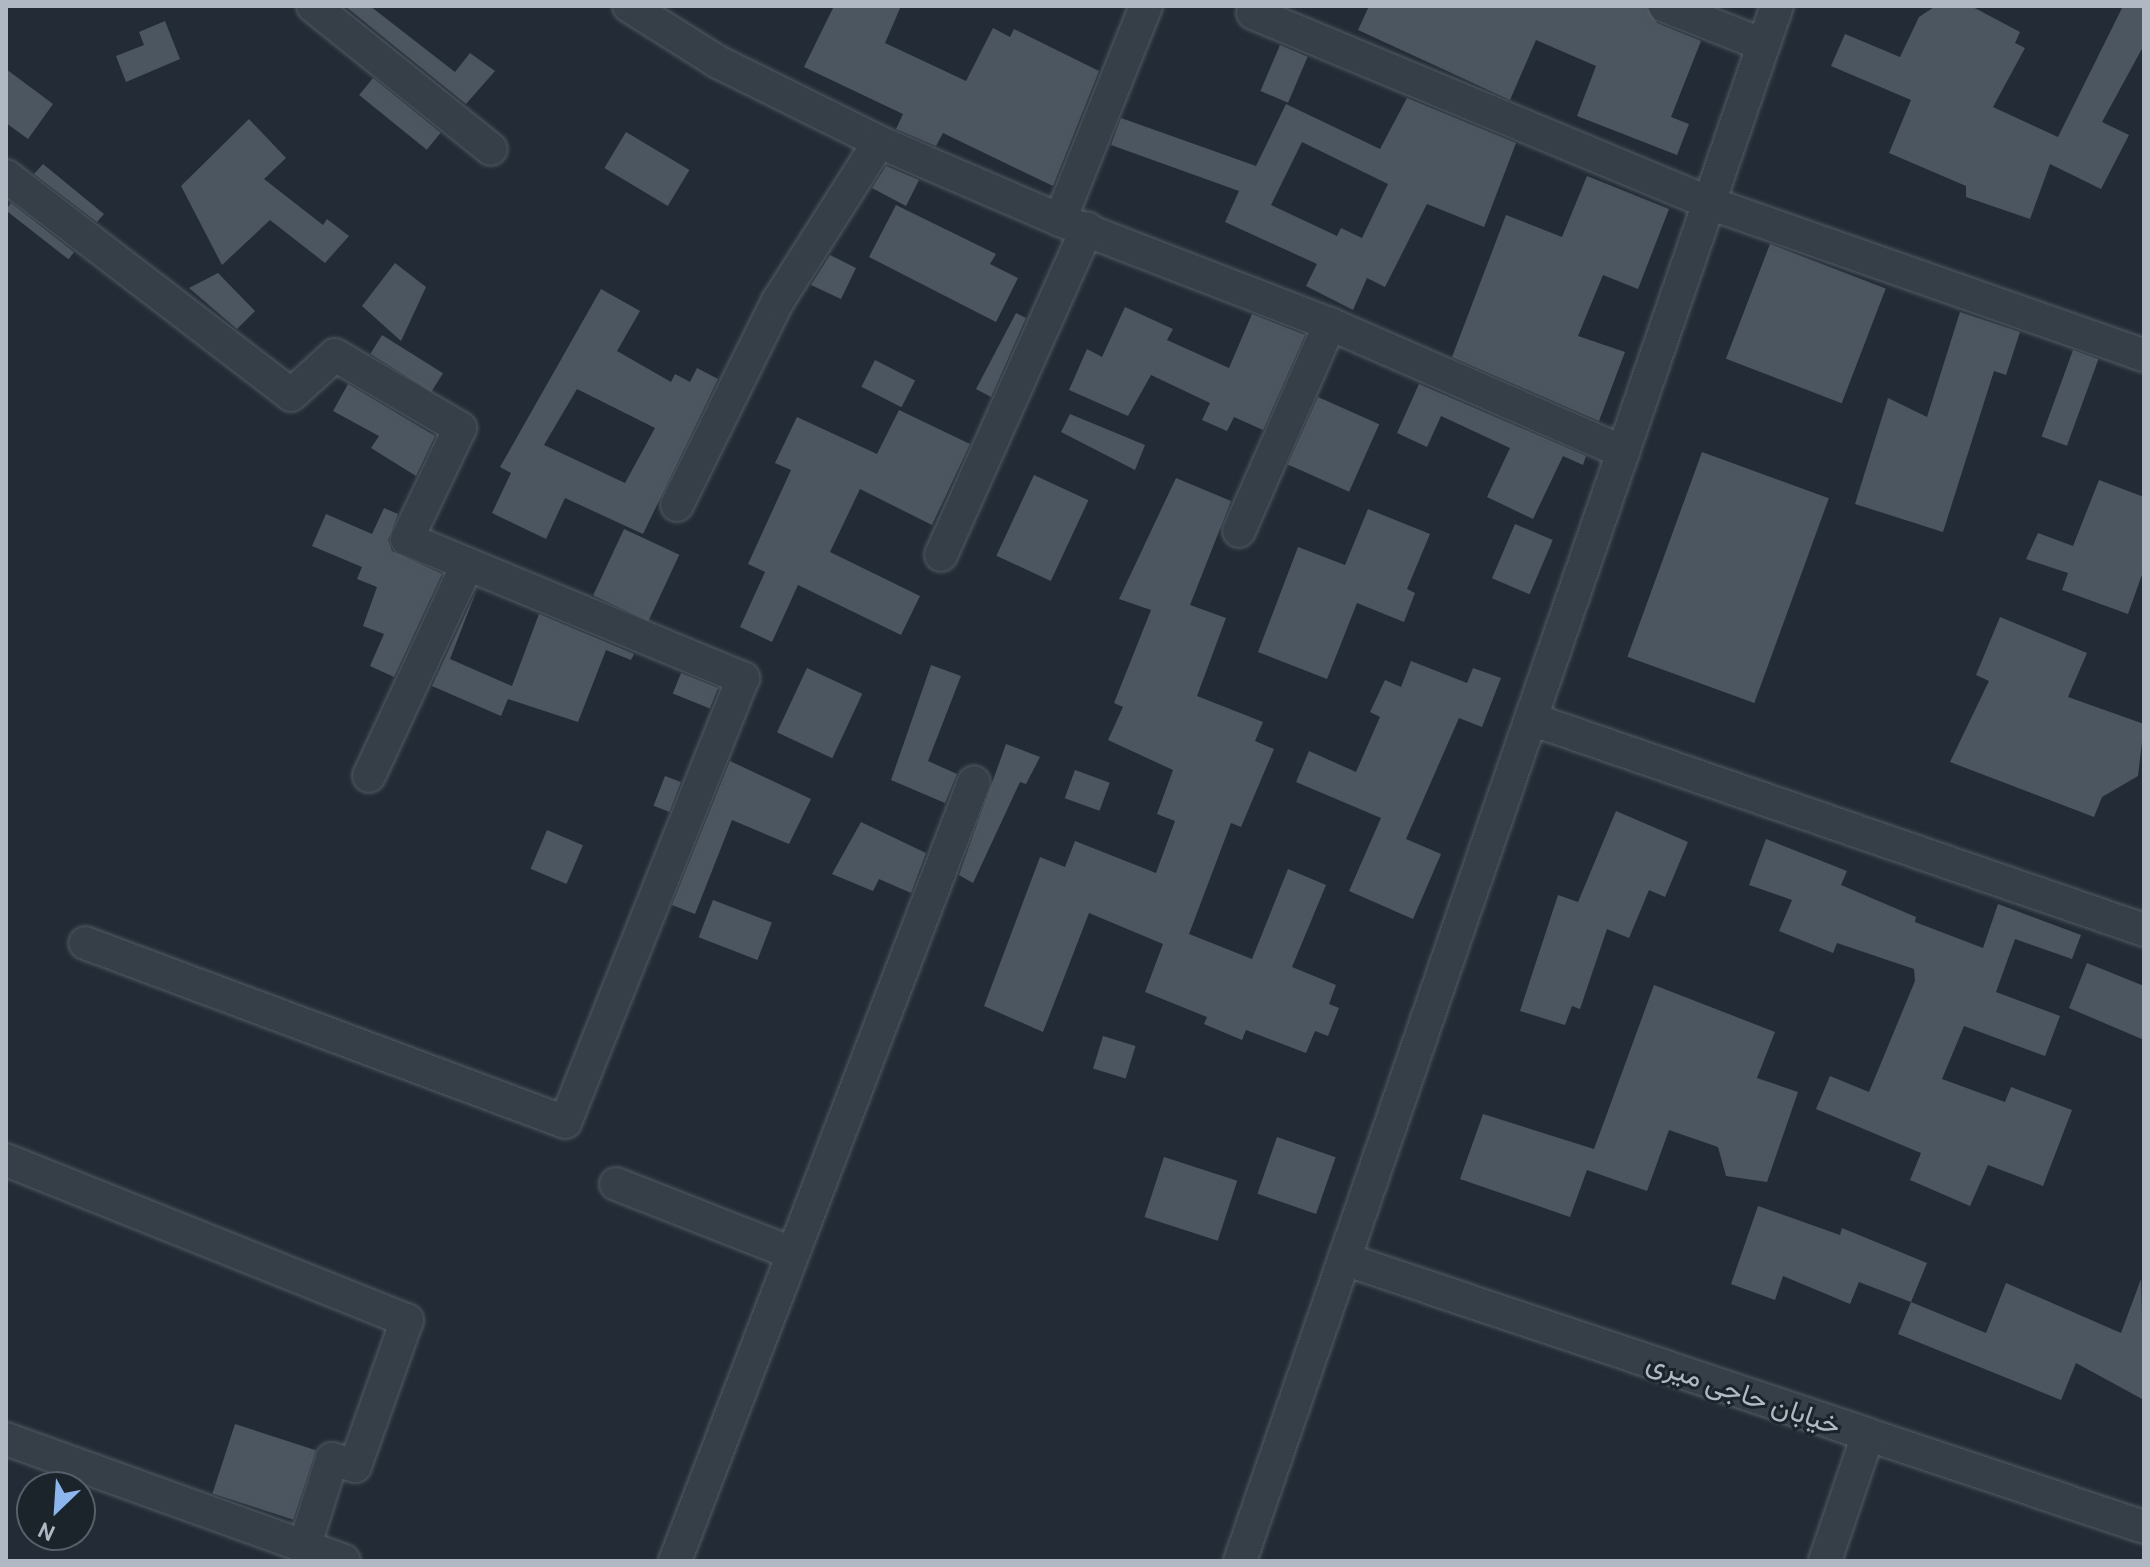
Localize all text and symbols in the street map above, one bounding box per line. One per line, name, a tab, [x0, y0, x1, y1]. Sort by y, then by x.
street label: خیابان حاجی میری	[1643, 1344, 1845, 1442]
north arrow	[16, 1471, 96, 1551]
text: N	[34, 1516, 59, 1547]

